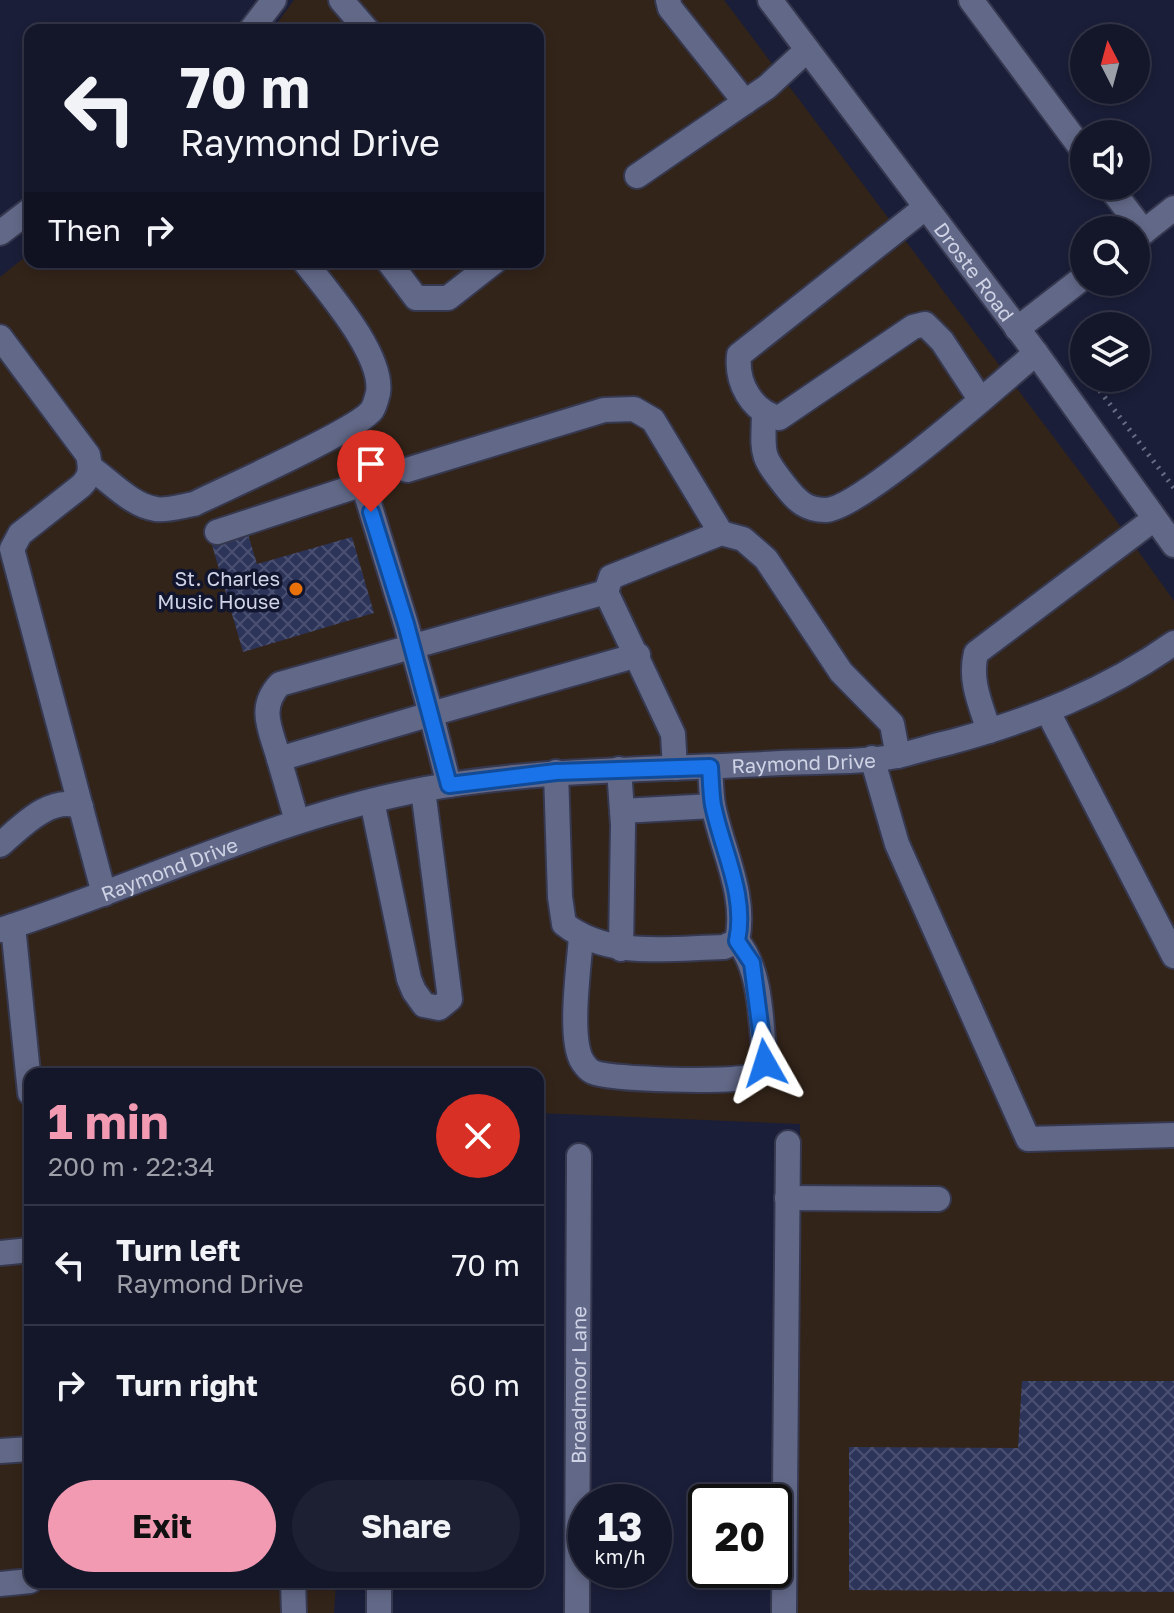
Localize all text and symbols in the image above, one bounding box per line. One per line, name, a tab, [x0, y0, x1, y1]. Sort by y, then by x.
north arrow	[1070, 24, 1150, 104]
map controls	[1070, 24, 1150, 392]
text: 70 m	[180, 53, 310, 120]
icon: left	[48, 56, 152, 160]
button: sound	[1070, 120, 1150, 200]
text: Raymond Drive	[180, 121, 440, 164]
icon: right	[137, 208, 181, 252]
text: Then	[48, 212, 121, 248]
button: search	[1070, 216, 1150, 296]
street label: Droste Road	[930, 217, 1020, 326]
button: layers	[1070, 312, 1150, 392]
pin	[337, 430, 405, 512]
icon: arrive	[349, 442, 393, 486]
place label: St. Charles Music House	[157, 566, 280, 613]
marker: St. Charles Music House	[287, 580, 305, 598]
street label: Raymond Drive	[731, 747, 877, 777]
street label: Raymond Drive	[97, 832, 241, 906]
position arrow	[723, 1021, 807, 1105]
text: 1 min	[48, 1092, 169, 1150]
button: close	[436, 1094, 520, 1178]
text: 200 m · 22:34	[48, 1151, 215, 1182]
text: Turn left	[116, 1232, 241, 1268]
icon: left	[48, 1243, 92, 1287]
text: 70 m	[451, 1247, 520, 1283]
text: Raymond Drive	[116, 1268, 304, 1299]
street label: Broadmoor Lane	[566, 1306, 590, 1464]
icon: right	[48, 1363, 92, 1407]
text: Turn right	[116, 1367, 258, 1403]
text: 60 m	[449, 1367, 520, 1403]
button: Exit	[48, 1480, 276, 1572]
button: Share	[292, 1480, 520, 1572]
speed limit sign: 20	[688, 1484, 792, 1588]
text: 13	[598, 1502, 643, 1550]
text: km/h	[595, 1544, 645, 1568]

